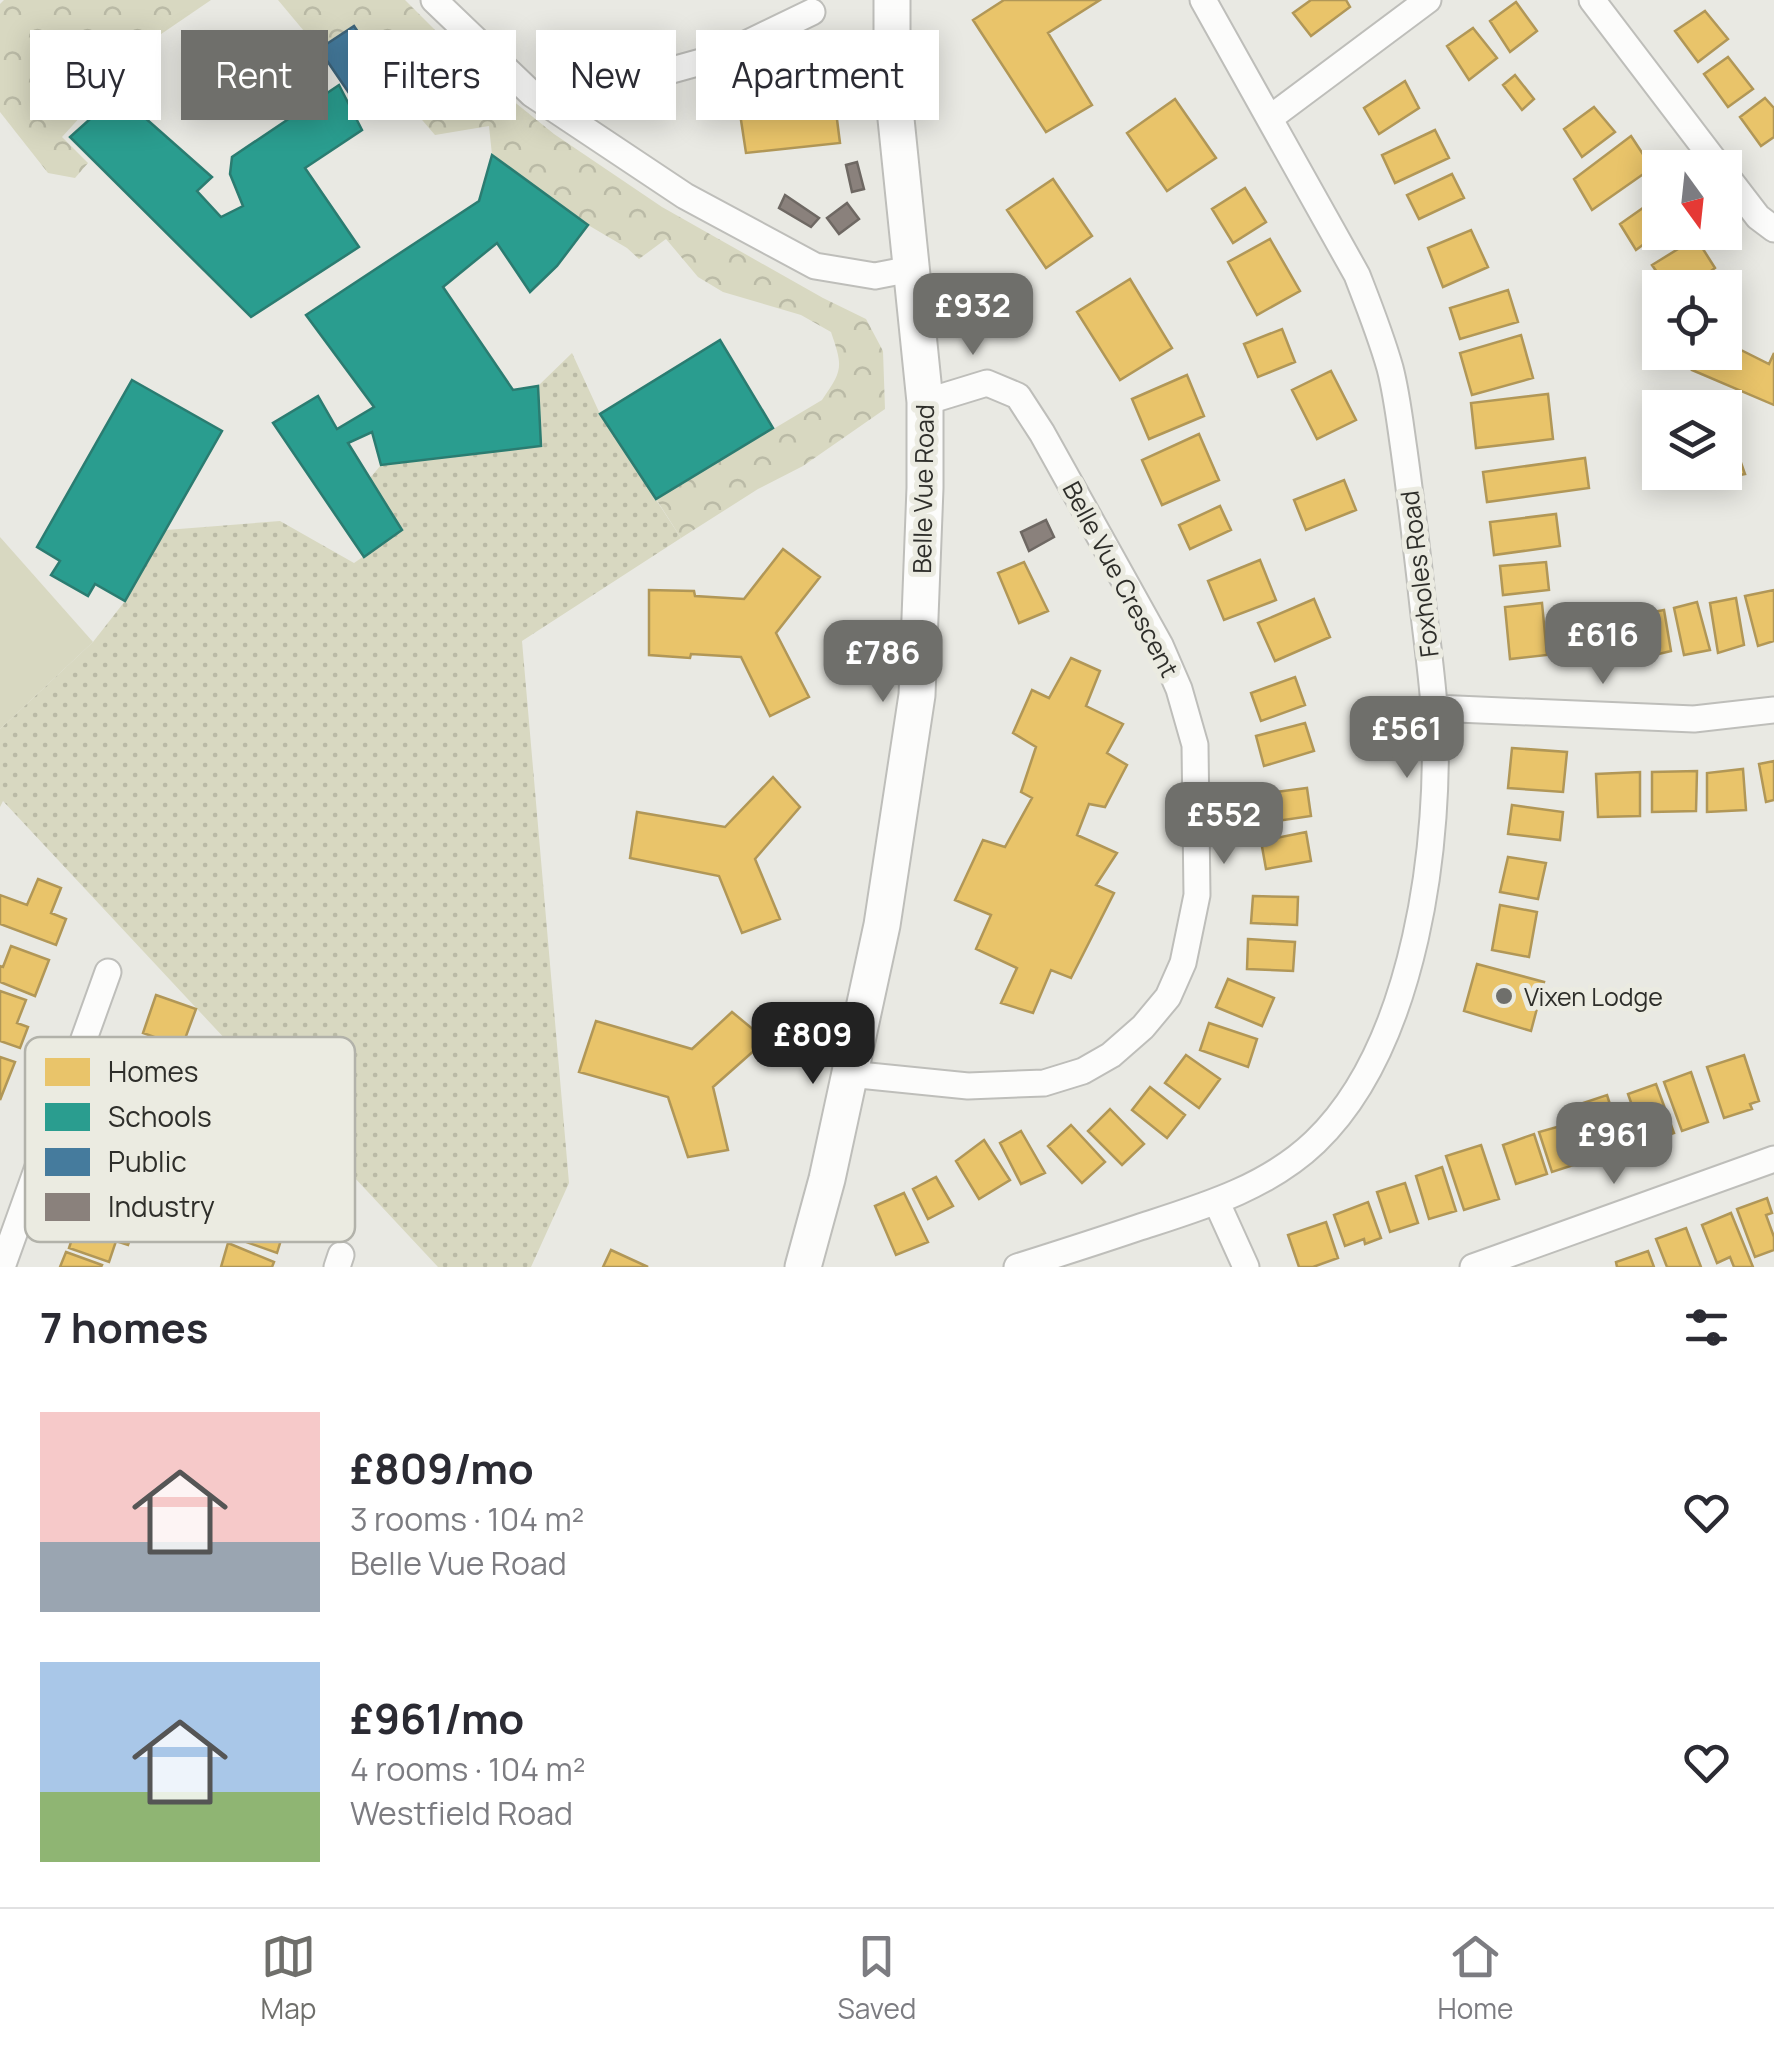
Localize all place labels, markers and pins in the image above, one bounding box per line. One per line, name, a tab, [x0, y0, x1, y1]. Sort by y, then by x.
pin: £932	[914, 273, 1032, 358]
pin: £616	[1544, 602, 1662, 687]
pin: £786	[824, 620, 942, 705]
pin: £561	[1348, 696, 1466, 781]
pin: £552	[1165, 782, 1283, 867]
place label: Vixen Lodge	[1524, 979, 1663, 1014]
marker: Vixen Lodge	[1493, 985, 1515, 1007]
pin: £809	[754, 1002, 872, 1087]
pin: £961	[1555, 1102, 1673, 1187]

